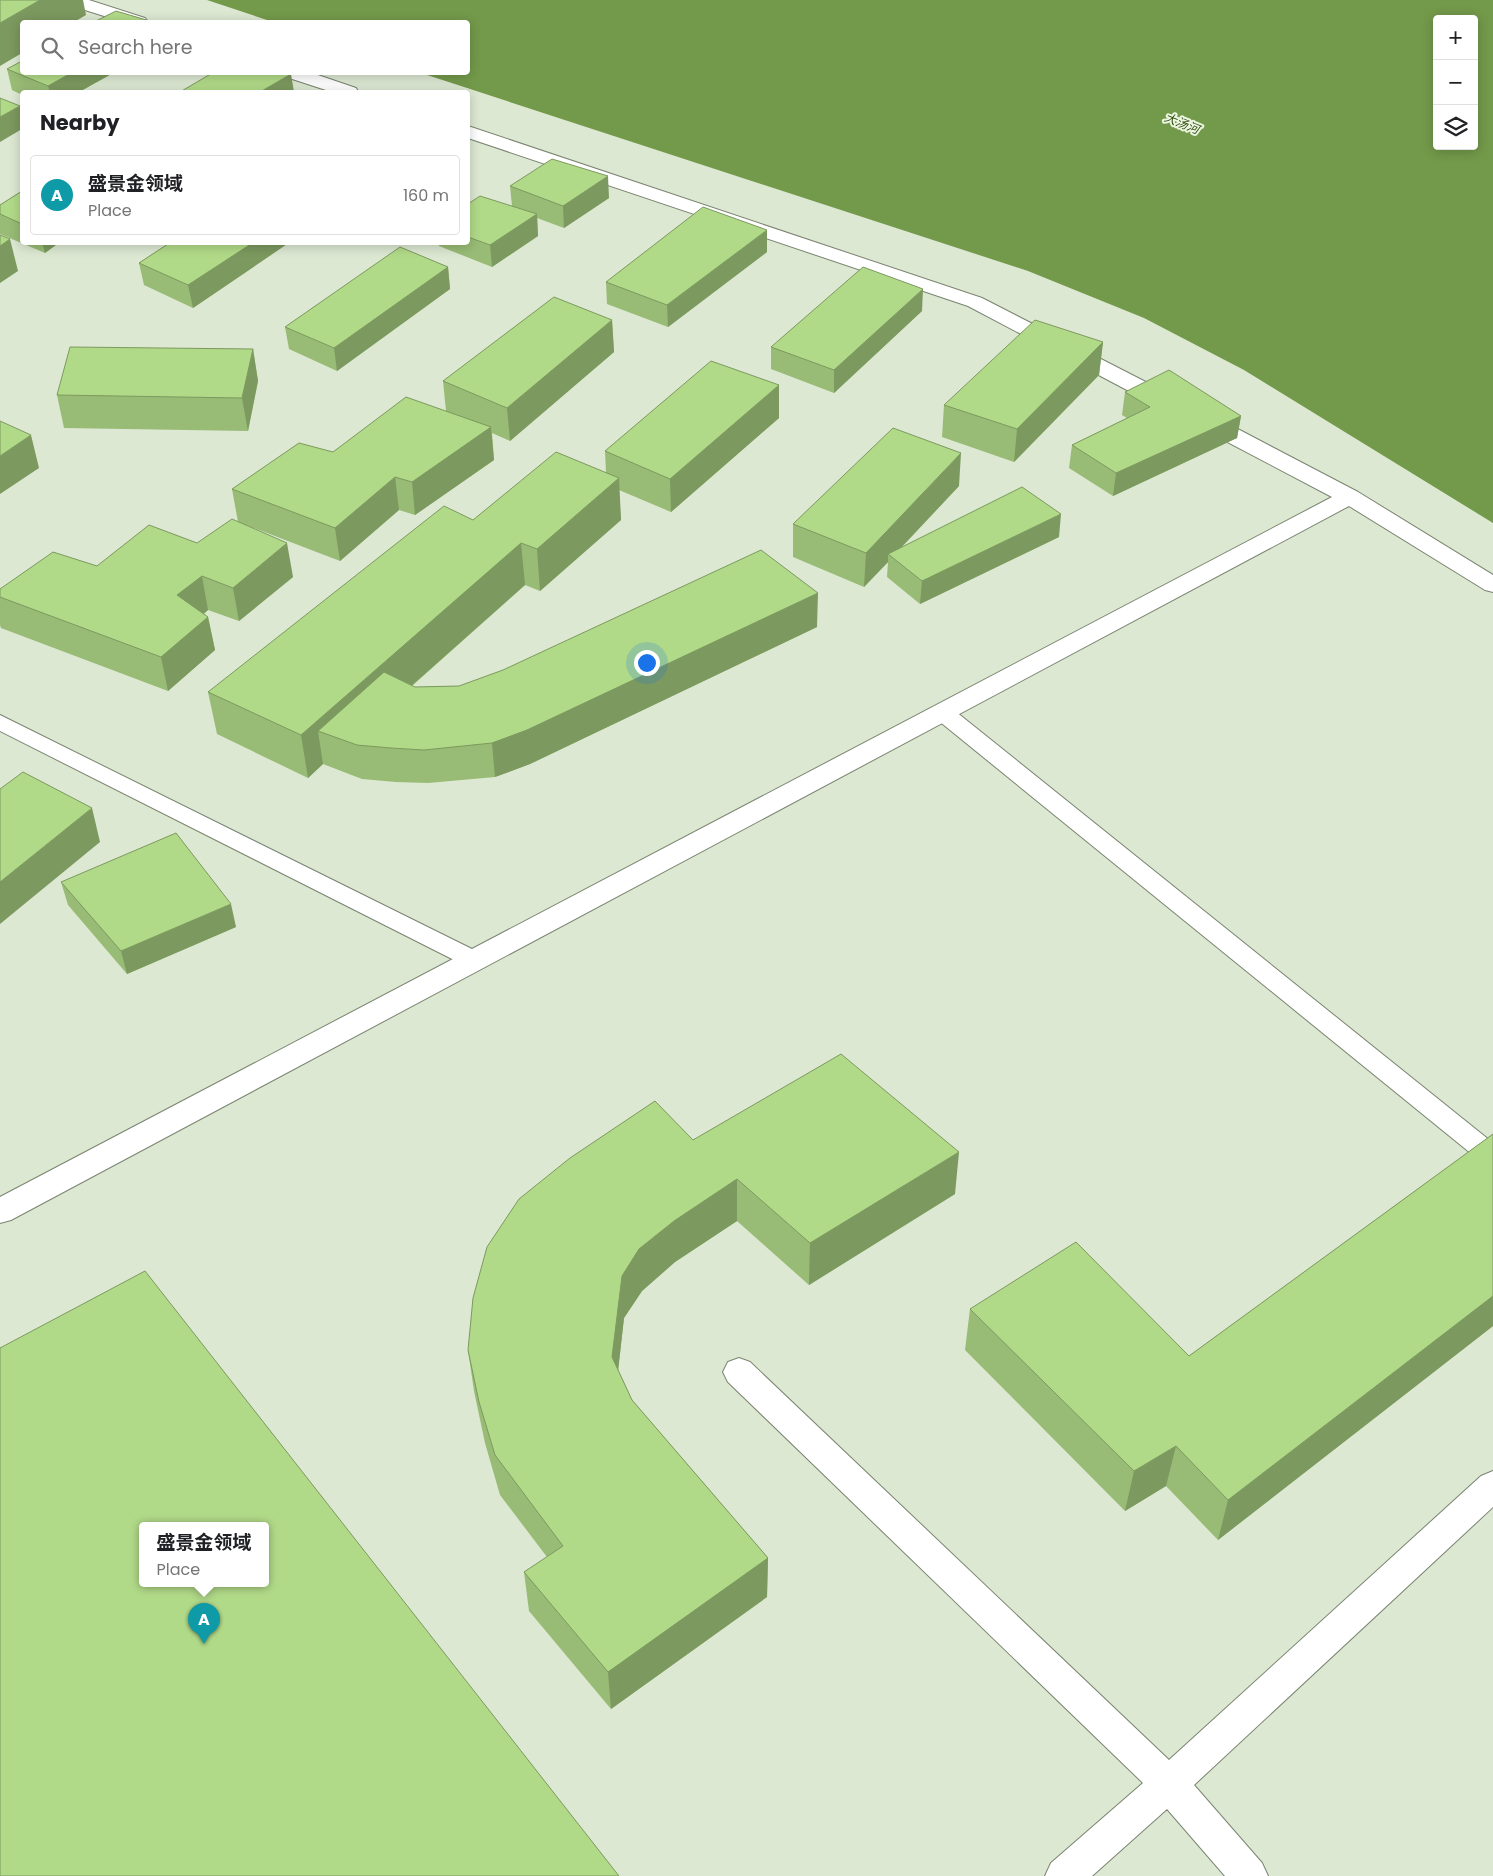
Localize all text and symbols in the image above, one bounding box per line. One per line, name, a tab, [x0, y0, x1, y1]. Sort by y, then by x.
map controls	[1433, 15, 1478, 150]
button: +	[1433, 15, 1478, 60]
search box	[20, 20, 470, 75]
icon: search	[38, 34, 66, 62]
text: Search here	[78, 34, 192, 61]
button: −	[1433, 60, 1478, 105]
button: layers	[1433, 105, 1478, 150]
text: Nearby	[40, 108, 120, 137]
water label: 大汤河	[1162, 108, 1204, 138]
text: 盛景金领域	[88, 170, 183, 197]
text: A	[51, 184, 63, 207]
text: 160 m	[403, 184, 449, 207]
text: Place	[88, 199, 132, 222]
your location	[634, 650, 660, 676]
popup	[139, 1522, 269, 1587]
text: 盛景金领域	[156, 1529, 252, 1556]
text: Place	[156, 1558, 200, 1581]
pin: A	[188, 1603, 220, 1644]

